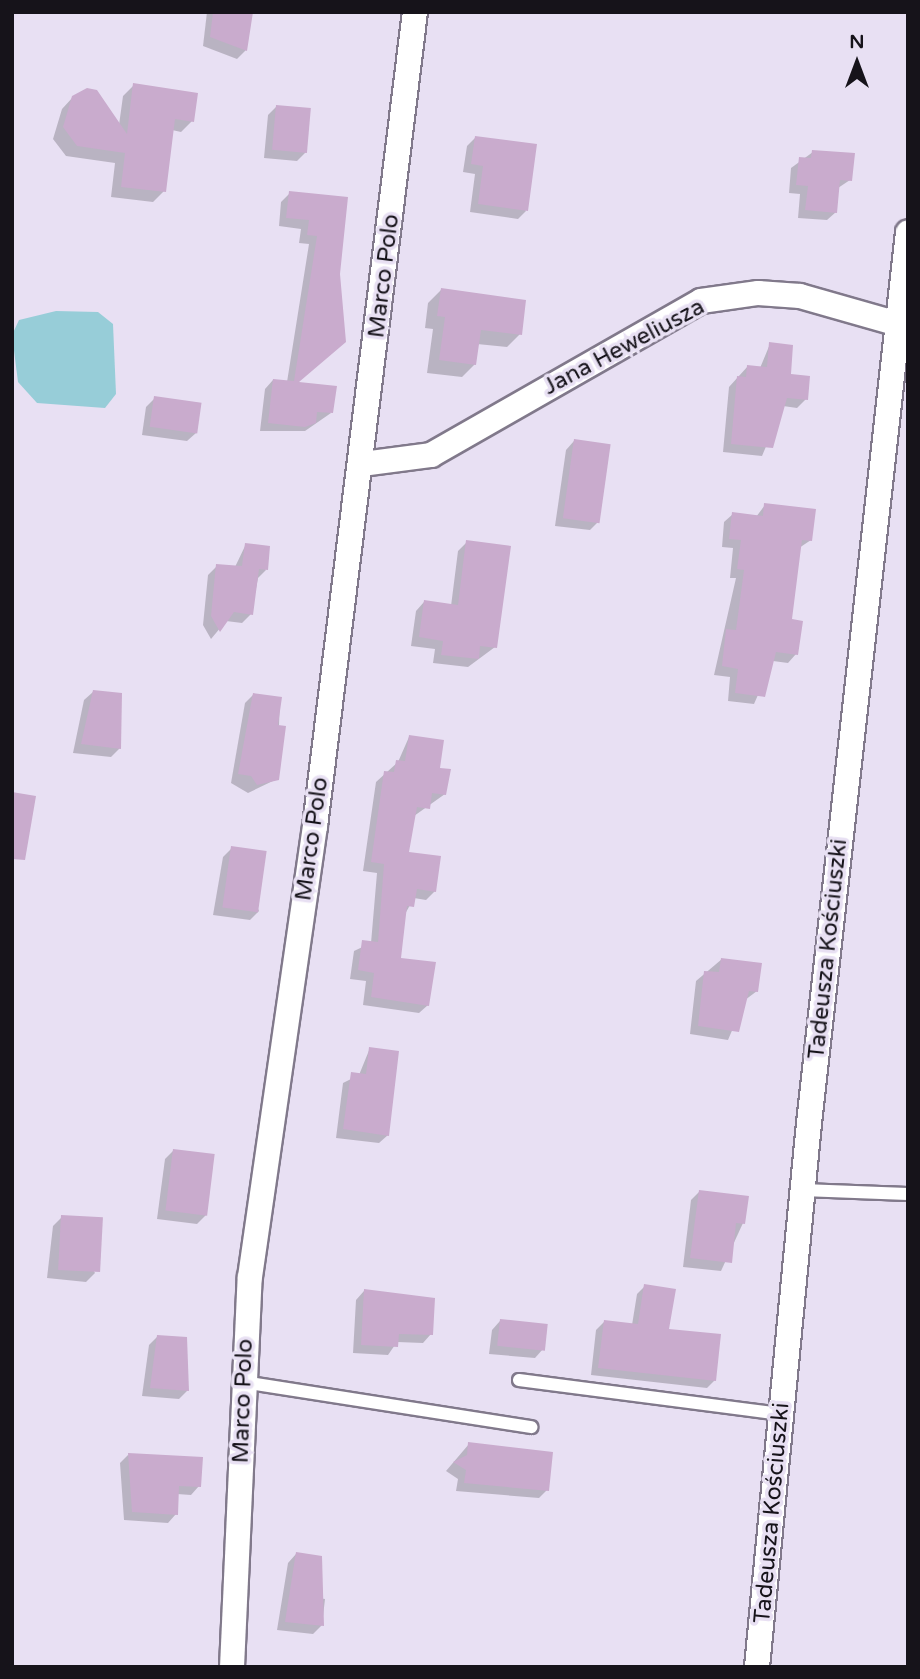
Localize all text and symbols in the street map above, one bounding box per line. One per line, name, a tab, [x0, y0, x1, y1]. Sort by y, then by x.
north arrow	[822, 28, 892, 98]
text: N	[849, 31, 865, 53]
street label: Marco Polo	[363, 212, 405, 340]
street label: Jana Heweliusza	[539, 293, 709, 401]
street label: Marco Polo	[290, 775, 334, 903]
street label: Tadeusza Kościuszki	[803, 838, 853, 1060]
street label: Marco Polo	[227, 1338, 259, 1464]
street label: Tadeusza Kościuszki	[749, 1402, 795, 1624]

